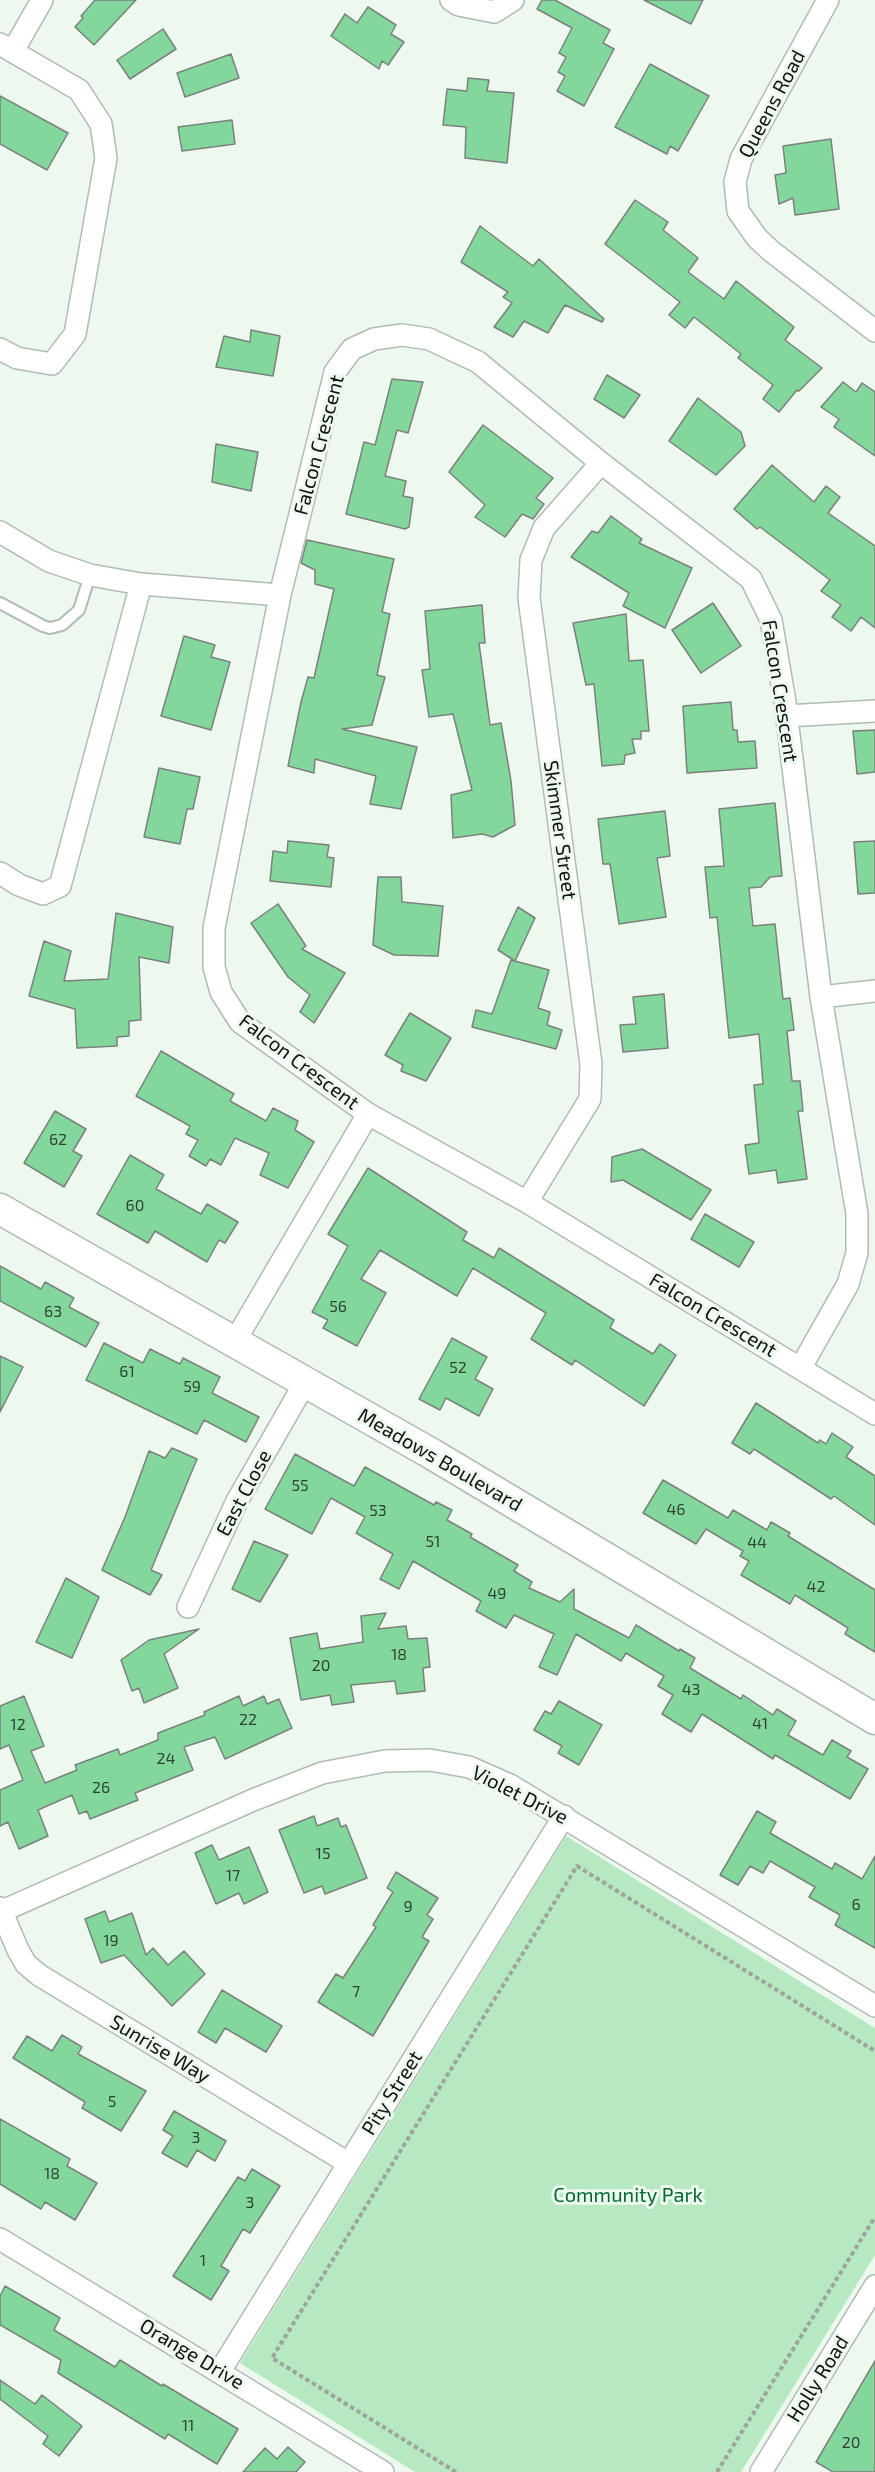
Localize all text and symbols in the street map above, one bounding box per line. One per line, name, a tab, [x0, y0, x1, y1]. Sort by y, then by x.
street label: Queens Road	[734, 46, 810, 162]
street label: Falcon Crescent	[289, 372, 349, 518]
street label: Falcon Crescent	[757, 618, 803, 764]
street label: Skimmer Street	[538, 759, 582, 901]
street label: Falcon Crescent	[234, 1009, 364, 1115]
house number: 62	[49, 1130, 67, 1150]
house number: 60	[126, 1196, 144, 1216]
street label: Falcon Crescent	[645, 1268, 781, 1362]
house number: 56	[329, 1297, 347, 1317]
house number: 63	[44, 1302, 62, 1322]
house number: 52	[449, 1358, 467, 1378]
house number: 61	[119, 1362, 135, 1382]
house number: 59	[183, 1377, 201, 1397]
street label: Meadows Boulevard	[354, 1403, 526, 1517]
street label: East Close	[211, 1446, 277, 1540]
house number: 55	[291, 1476, 309, 1496]
house number: 46	[667, 1500, 685, 1520]
house number: 53	[369, 1501, 387, 1521]
house number: 51	[426, 1532, 440, 1552]
house number: 44	[747, 1533, 767, 1553]
house number: 42	[807, 1577, 825, 1597]
house number: 49	[488, 1584, 506, 1604]
house number: 18	[391, 1645, 407, 1665]
house number: 20	[312, 1656, 330, 1676]
house number: 43	[682, 1680, 700, 1700]
house number: 22	[239, 1710, 257, 1730]
house number: 41	[752, 1714, 768, 1734]
house number: 12	[10, 1715, 26, 1735]
house number: 24	[157, 1749, 175, 1769]
street label: Violet Drive	[468, 1761, 572, 1829]
house number: 26	[92, 1778, 110, 1798]
house number: 15	[316, 1844, 330, 1864]
house number: 17	[226, 1866, 240, 1886]
house number: 6	[851, 1895, 861, 1915]
house number: 9	[403, 1897, 413, 1917]
house number: 19	[103, 1931, 119, 1951]
house number: 7	[352, 1982, 360, 2002]
street label: Sunrise Way	[105, 2010, 215, 2088]
street label: Pity Street	[357, 2046, 427, 2140]
house number: 5	[108, 2092, 116, 2112]
house number: 3	[192, 2128, 200, 2148]
house number: 18	[44, 2164, 60, 2184]
park label: Community Park	[553, 2183, 703, 2207]
house number: 3	[246, 2193, 254, 2213]
house number: 1	[200, 2251, 206, 2271]
street label: Orange Drive	[135, 2313, 249, 2395]
street label: Holly Road	[782, 2331, 854, 2427]
house number: 11	[182, 2416, 194, 2436]
house number: 20	[842, 2433, 860, 2453]

